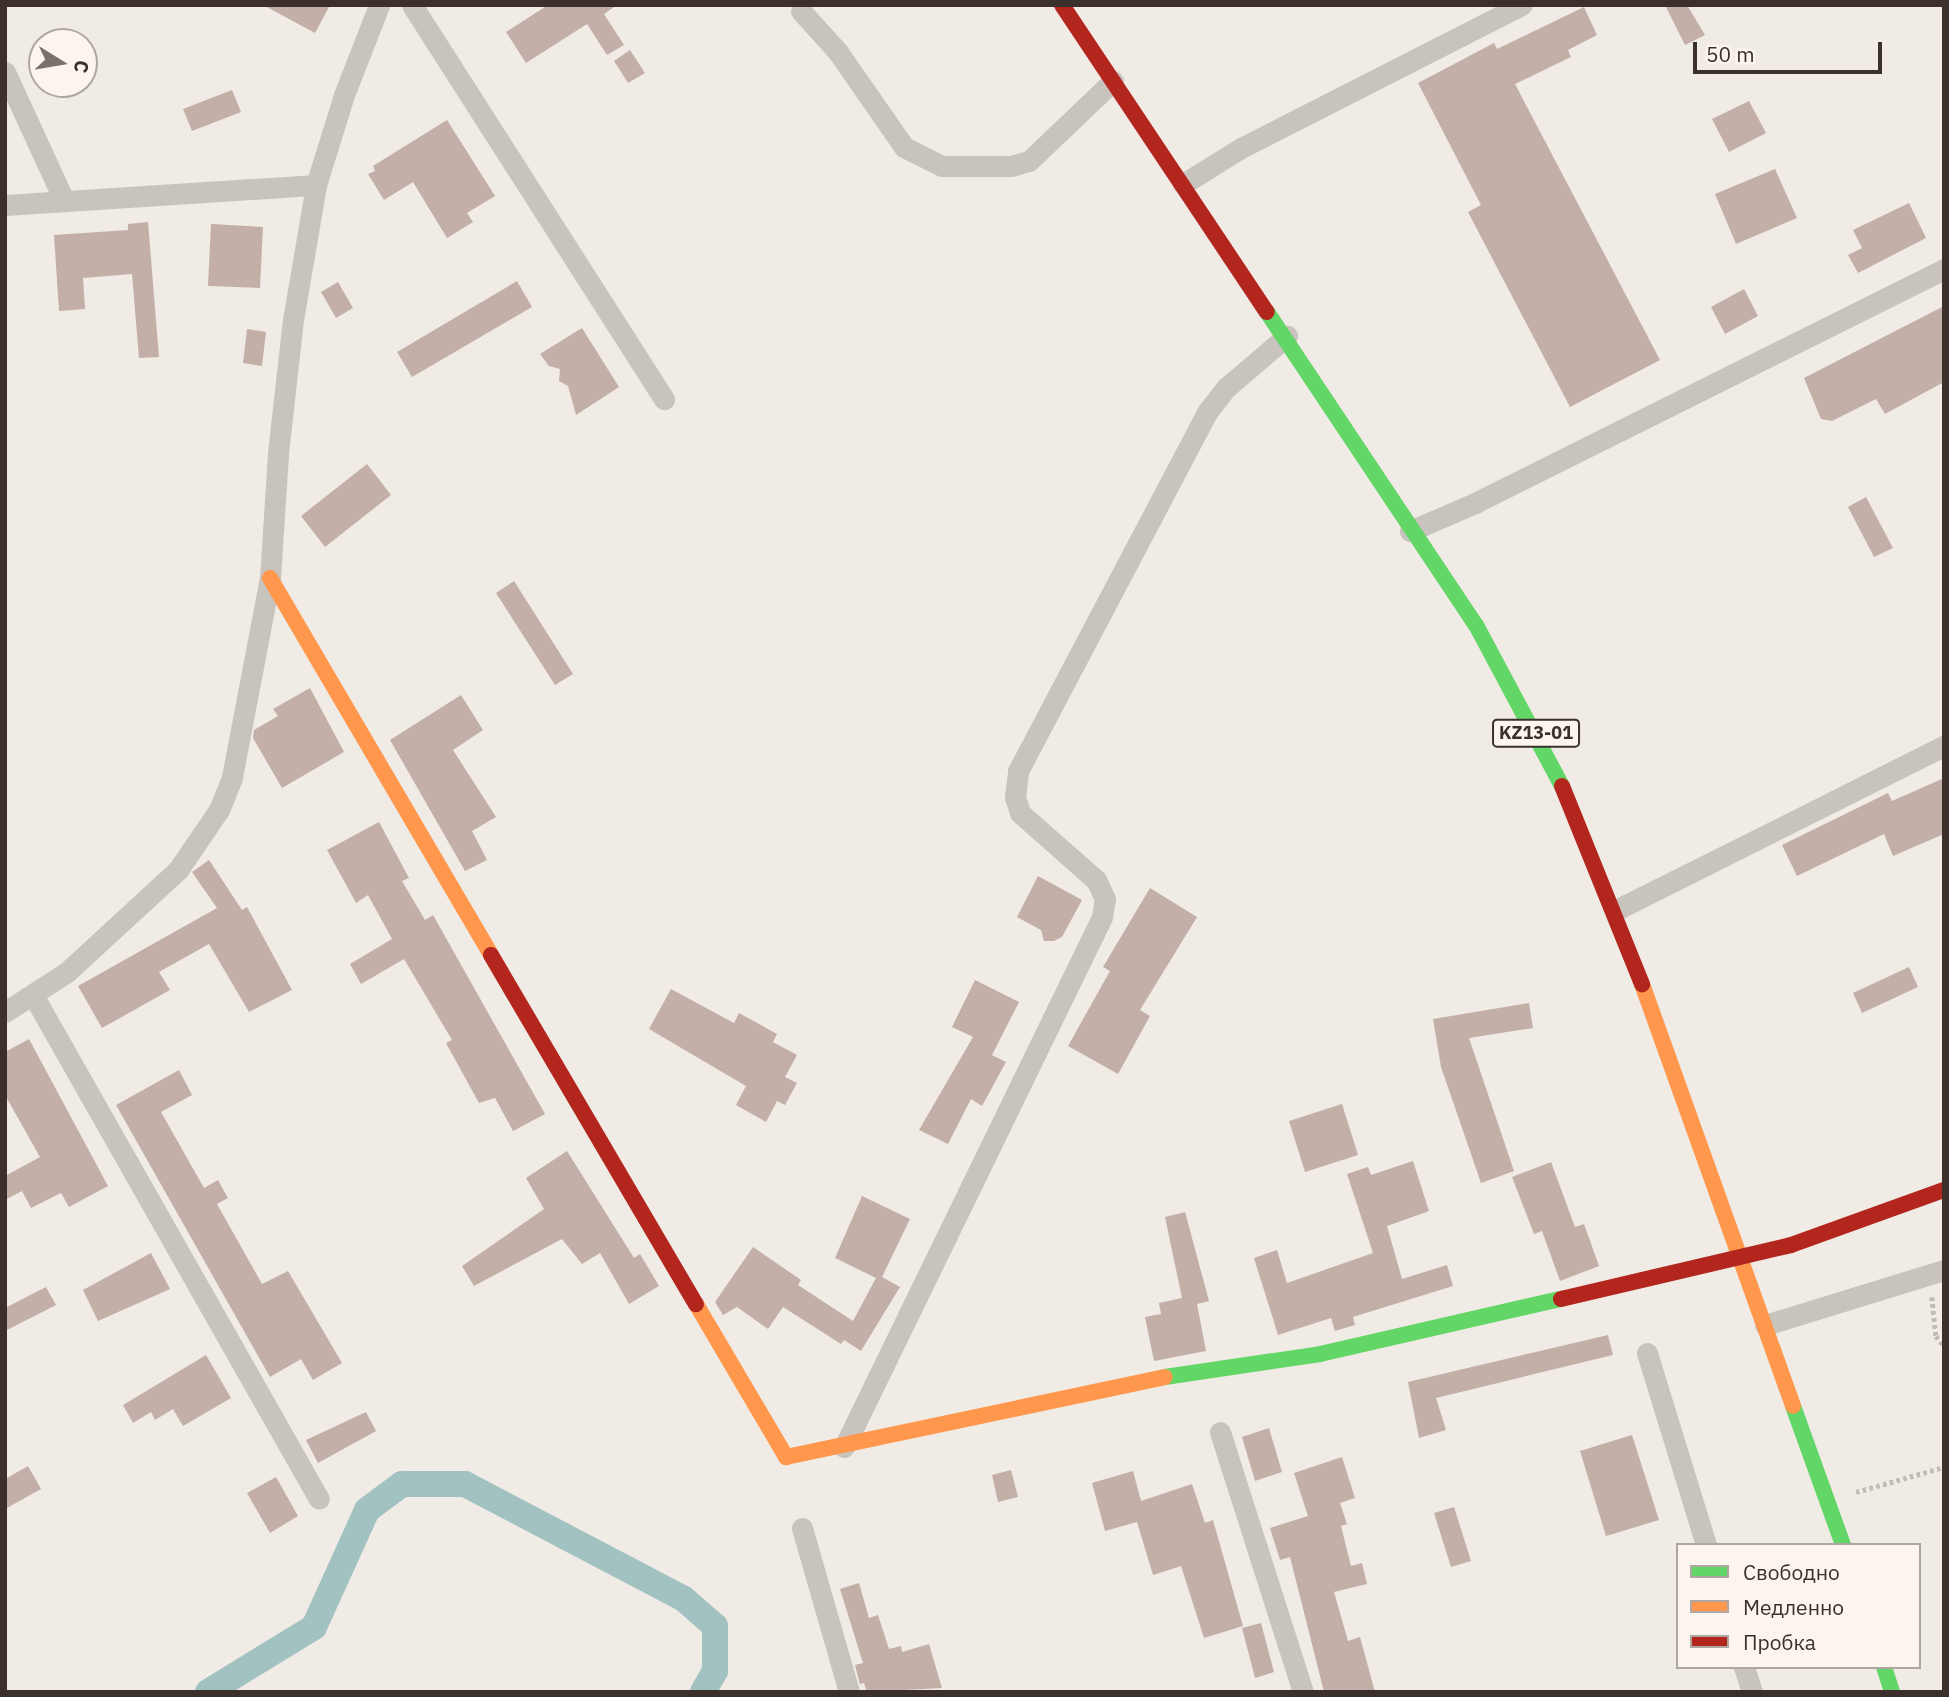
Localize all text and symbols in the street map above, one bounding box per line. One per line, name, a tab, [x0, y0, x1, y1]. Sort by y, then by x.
north arrow	[28, 28, 98, 98]
scale bar	[1697, 28, 1886, 72]
text: 50 m	[1706, 40, 1755, 68]
text: С	[69, 58, 95, 75]
road number: KZ13-01	[1490, 718, 1582, 748]
legend	[1676, 1543, 1921, 1669]
text: Свободно	[1743, 1558, 1840, 1586]
text: Медленно	[1743, 1593, 1844, 1621]
text: Пробка	[1743, 1628, 1816, 1656]

